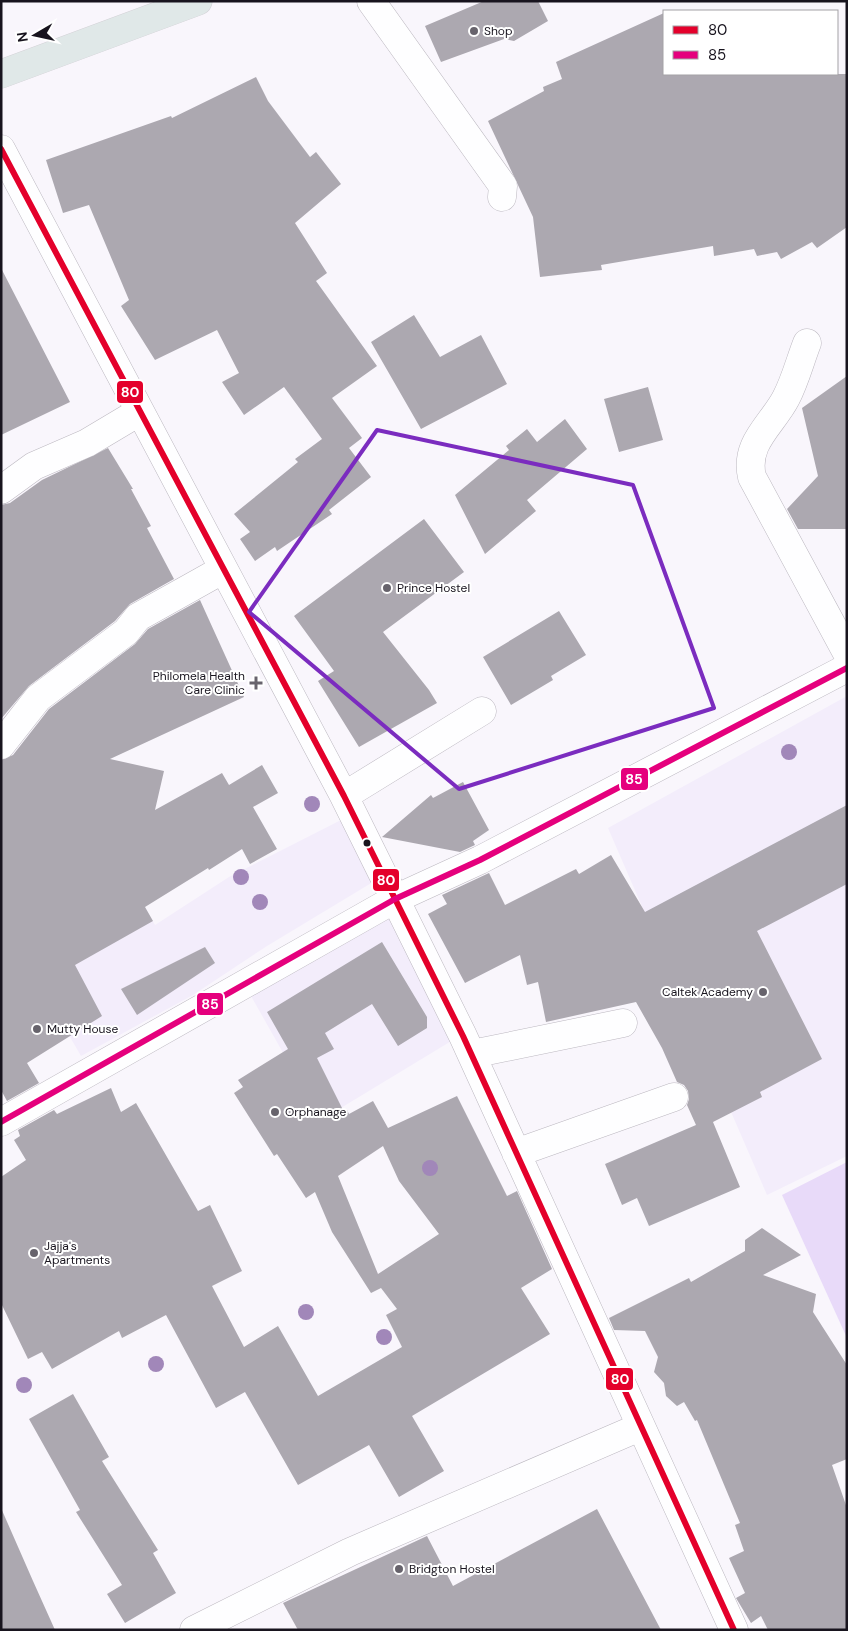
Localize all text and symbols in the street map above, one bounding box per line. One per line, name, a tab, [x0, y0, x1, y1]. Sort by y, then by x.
north arrow	[10, 10, 60, 60]
legend	[663, 10, 838, 75]
text: 80	[708, 20, 727, 40]
place label: Shop	[484, 23, 513, 39]
marker: Shop	[468, 25, 480, 37]
text: N	[12, 31, 32, 43]
text: 85	[708, 45, 726, 65]
line badge: 80	[116, 380, 144, 404]
text: 80	[121, 383, 140, 401]
place label: Prince Hostel	[397, 580, 470, 596]
marker: Prince Hostel	[381, 582, 393, 594]
place label: Philomela Health Care Clinic	[153, 668, 245, 698]
marker: Philomela Health Care Clinic	[249, 676, 263, 690]
line badge: 85	[620, 767, 649, 791]
text: 85	[625, 770, 643, 788]
unlabelled marker	[362, 838, 372, 848]
line badge: 80	[372, 868, 400, 892]
text: 80	[377, 871, 396, 889]
place label: Caltek Academy	[662, 984, 753, 1000]
marker: Caltek Academy	[757, 986, 769, 998]
line badge: 85	[196, 992, 224, 1016]
text: 85	[201, 995, 219, 1013]
place label: Mutty House	[47, 1021, 118, 1037]
marker: Mutty House	[31, 1023, 43, 1035]
place label: Orphanage	[285, 1104, 347, 1120]
marker: Orphanage	[269, 1106, 281, 1118]
place label: Jajja's Apartments	[44, 1238, 110, 1268]
marker: Jajja's Apartments	[28, 1247, 40, 1259]
line badge: 80	[605, 1367, 634, 1391]
text: 80	[611, 1370, 630, 1388]
place label: Bridgton Hostel	[409, 1561, 495, 1577]
marker: Bridgton Hostel	[393, 1563, 405, 1575]

